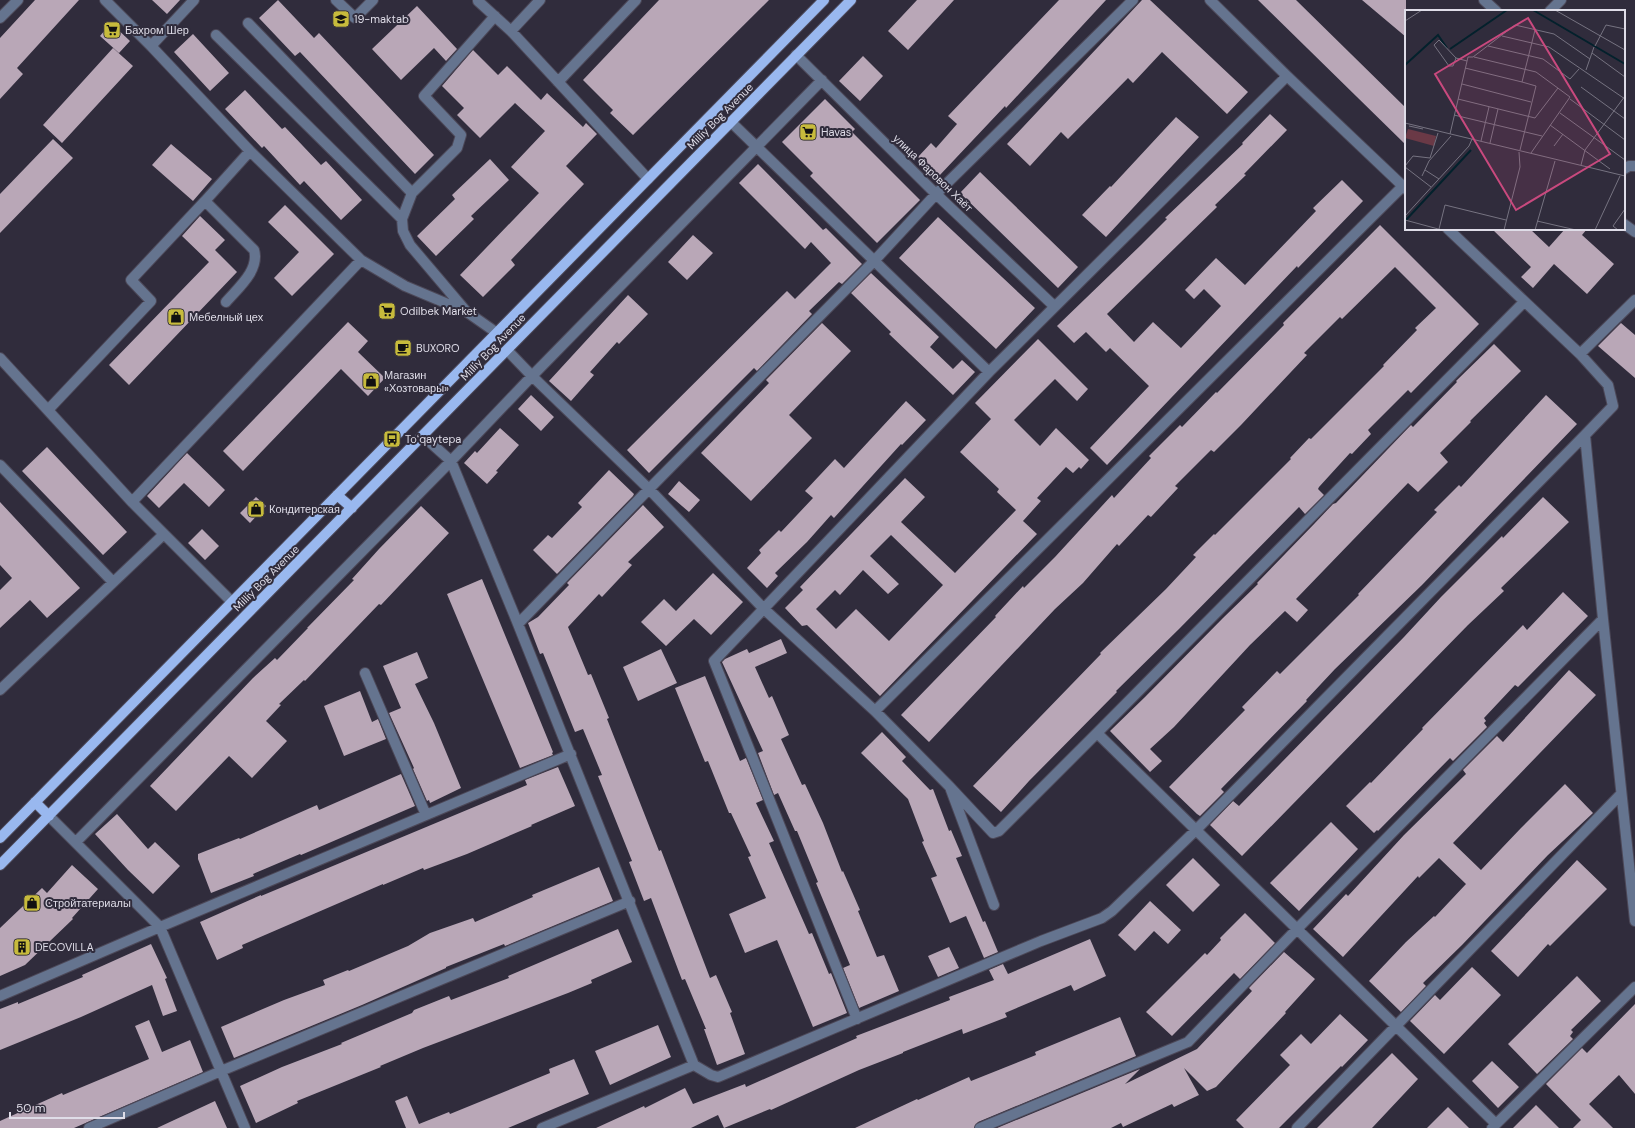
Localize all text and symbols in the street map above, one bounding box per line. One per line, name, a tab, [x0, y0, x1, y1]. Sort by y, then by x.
school or university icon: 19-maktab	[331, 9, 351, 29]
inset map	[1405, 10, 1625, 230]
place label: 19-maktab	[354, 12, 409, 26]
supermarket icon: Бахром Шер	[102, 20, 122, 40]
place label: Бахром Шер	[125, 23, 189, 37]
street label: Milliy Bog Avenue	[684, 80, 756, 152]
supermarket icon: Havas	[798, 122, 818, 142]
place label: Havas	[821, 125, 851, 139]
street label: улица Фаровон Хаёт	[890, 131, 976, 215]
supermarket icon: Odilbek Market	[377, 301, 397, 321]
place label: Odilbek Market	[400, 304, 477, 318]
shop icon: Мебелный цех	[166, 307, 186, 327]
place label: Мебелный цех	[189, 310, 264, 324]
street label: Milliy Bog Avenue	[457, 311, 529, 383]
cafe icon: BUXORO	[393, 338, 413, 358]
place label: BUXORO	[416, 341, 460, 355]
place label: Магазин «Хозтовары»	[384, 368, 449, 395]
shop icon: Магазин «Хозтовары»	[361, 371, 381, 391]
bus stop icon: Toʻqaytepa	[382, 429, 402, 449]
place label: Toʻqaytepa	[405, 432, 461, 446]
shop icon: Кондитерская	[246, 499, 266, 519]
place label: Кондитерская	[269, 502, 340, 516]
street label: Milliy Bog Avenue	[230, 542, 302, 614]
shop icon: Стройтатериалы	[22, 893, 42, 913]
place label: Стройтатериалы	[45, 896, 131, 910]
building icon: DECOVILLA	[12, 937, 32, 957]
place label: DECOVILLA	[35, 940, 94, 954]
scale bar	[10, 1094, 124, 1120]
text: 50 m	[16, 1100, 45, 1116]

